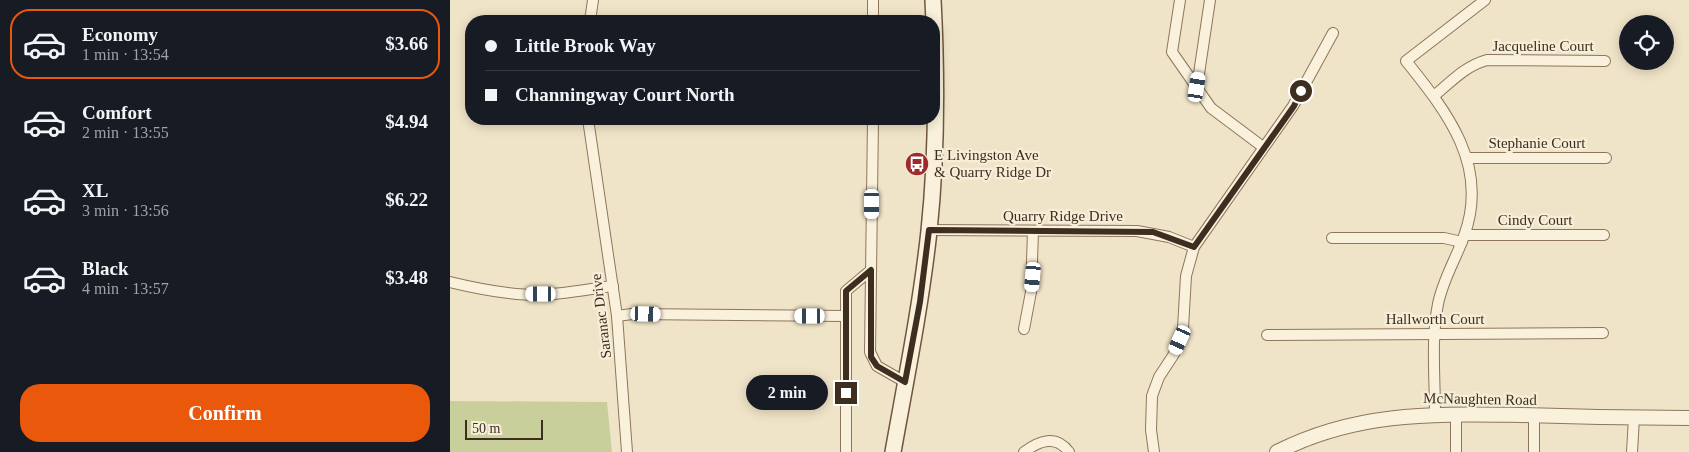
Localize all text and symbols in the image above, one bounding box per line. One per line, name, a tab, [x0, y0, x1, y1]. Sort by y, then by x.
map controls	[1619, 15, 1674, 70]
button: locate	[1619, 15, 1674, 70]
icon: car	[22, 22, 67, 67]
text: Economy	[82, 24, 158, 45]
text: $3.66	[385, 33, 428, 54]
text: Little Brook Way	[515, 35, 656, 56]
street label: Jacqueline Court	[1492, 38, 1594, 54]
text: 1 min · 13:54	[82, 46, 169, 63]
car	[1187, 71, 1206, 103]
route start	[1290, 80, 1312, 102]
text: Channingway Court North	[515, 84, 735, 105]
icon: car	[22, 100, 67, 145]
text: Comfort	[82, 102, 152, 123]
text: $4.94	[385, 111, 428, 132]
text: 2 min · 13:55	[82, 124, 169, 141]
street label: Stephanie Court	[1488, 135, 1586, 151]
place label: E Livingston Ave & Quarry Ridge Dr	[934, 147, 1051, 180]
bus stop icon: E Livingston Ave & Quarry Ridge Dr	[904, 151, 930, 177]
icon: car	[22, 178, 67, 223]
text: XL	[82, 180, 108, 201]
text: $6.22	[385, 189, 428, 210]
car	[864, 189, 879, 219]
text: 3 min · 13:56	[82, 202, 169, 219]
street label: Quarry Ridge Drive	[1003, 208, 1123, 224]
street label: Cindy Court	[1498, 212, 1573, 228]
icon: car	[22, 256, 67, 301]
text: Black	[82, 258, 128, 279]
car	[1024, 261, 1041, 293]
text: $3.48	[385, 267, 428, 288]
street label: Saranac Drive	[588, 272, 614, 359]
text: 4 min · 13:57	[82, 280, 169, 297]
car	[526, 287, 556, 302]
car	[630, 306, 661, 322]
car	[795, 309, 825, 324]
street label: Hallworth Court	[1386, 311, 1485, 327]
car	[1167, 323, 1192, 357]
callout: 2 min	[746, 376, 828, 410]
route end	[835, 382, 857, 404]
button: Confirm	[20, 384, 430, 442]
text: 2 min	[768, 384, 806, 401]
street label: McNaughten Road	[1423, 390, 1537, 408]
scale bar	[465, 417, 542, 440]
text: 50 m	[472, 421, 500, 436]

